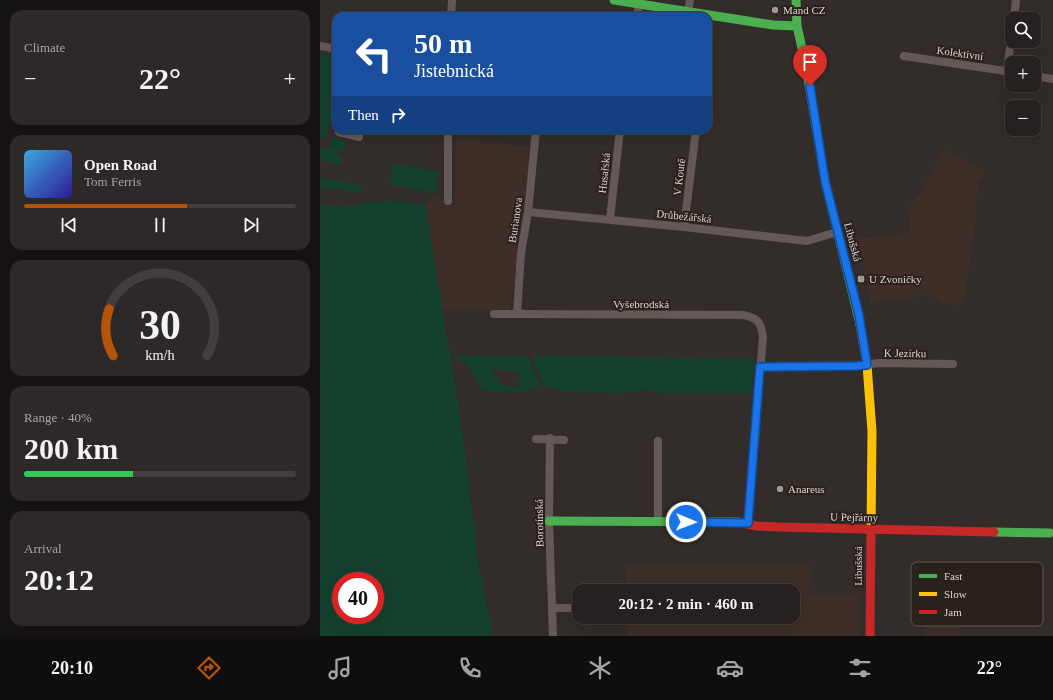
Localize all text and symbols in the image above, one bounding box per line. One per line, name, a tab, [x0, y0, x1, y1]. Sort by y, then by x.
place label: Mand CZ	[783, 4, 826, 16]
marker: Mand CZ	[770, 5, 780, 15]
map controls	[1005, 12, 1041, 136]
button: search	[1005, 12, 1041, 48]
icon: left	[348, 28, 400, 80]
text: 50 m	[414, 28, 472, 59]
text: Climate	[24, 40, 65, 55]
street label: Kolektivní	[936, 44, 984, 62]
pin	[793, 45, 827, 86]
icon: arrive	[799, 51, 821, 73]
button: +	[1005, 56, 1041, 92]
text: Jistebnická	[414, 61, 494, 81]
text: 22°	[139, 62, 181, 95]
text: −	[24, 66, 36, 91]
text: +	[284, 66, 296, 91]
button: −	[1005, 100, 1041, 136]
icon: right	[387, 104, 409, 126]
text: Then	[348, 107, 379, 123]
street label: Husařská	[596, 152, 612, 194]
text: Open Road	[84, 157, 157, 173]
street label: V Koutě	[671, 158, 687, 196]
text: Tom Ferris	[84, 174, 141, 189]
street label: Burianova	[506, 196, 524, 244]
street label: Drůbežářská	[656, 207, 712, 225]
icon: previous	[58, 214, 80, 236]
icon: pause	[149, 214, 171, 236]
icon: next	[240, 214, 262, 236]
street label: Libušská	[842, 221, 864, 263]
place label: U Zvoničky	[869, 273, 922, 285]
marker: U Zvoničky	[856, 274, 866, 284]
street label: Vyšebrodská	[613, 298, 669, 310]
text: 30	[139, 302, 181, 348]
text: km/h	[145, 347, 175, 363]
street label: K Jezírku	[884, 347, 927, 359]
text: Range · 40%	[24, 410, 92, 425]
text: 200 km	[24, 432, 118, 465]
place label: Anareus	[788, 483, 825, 495]
marker: Anareus	[775, 484, 785, 494]
street label: Borotínská	[533, 499, 545, 547]
position arrow	[665, 501, 707, 543]
street label: U Pejřárny	[830, 511, 879, 523]
text: Arrival	[24, 541, 62, 556]
street label: Libušská	[852, 546, 864, 586]
legend	[911, 562, 1043, 626]
text: 20:12	[24, 563, 94, 596]
text: Fast	[944, 570, 962, 582]
speed limit sign: 40	[332, 572, 384, 624]
text: Slow	[944, 588, 967, 600]
text: 20:12 · 2 min · 460 m	[619, 596, 754, 612]
text: Jam	[944, 606, 962, 618]
icon: directions	[195, 654, 223, 682]
icon: music	[326, 654, 354, 682]
icon: phone	[456, 654, 484, 682]
icon: climate	[586, 654, 614, 682]
icon: car	[716, 654, 744, 682]
icon: filters	[846, 654, 874, 682]
text: 20:10	[51, 658, 93, 678]
text: 22°	[977, 658, 1002, 678]

